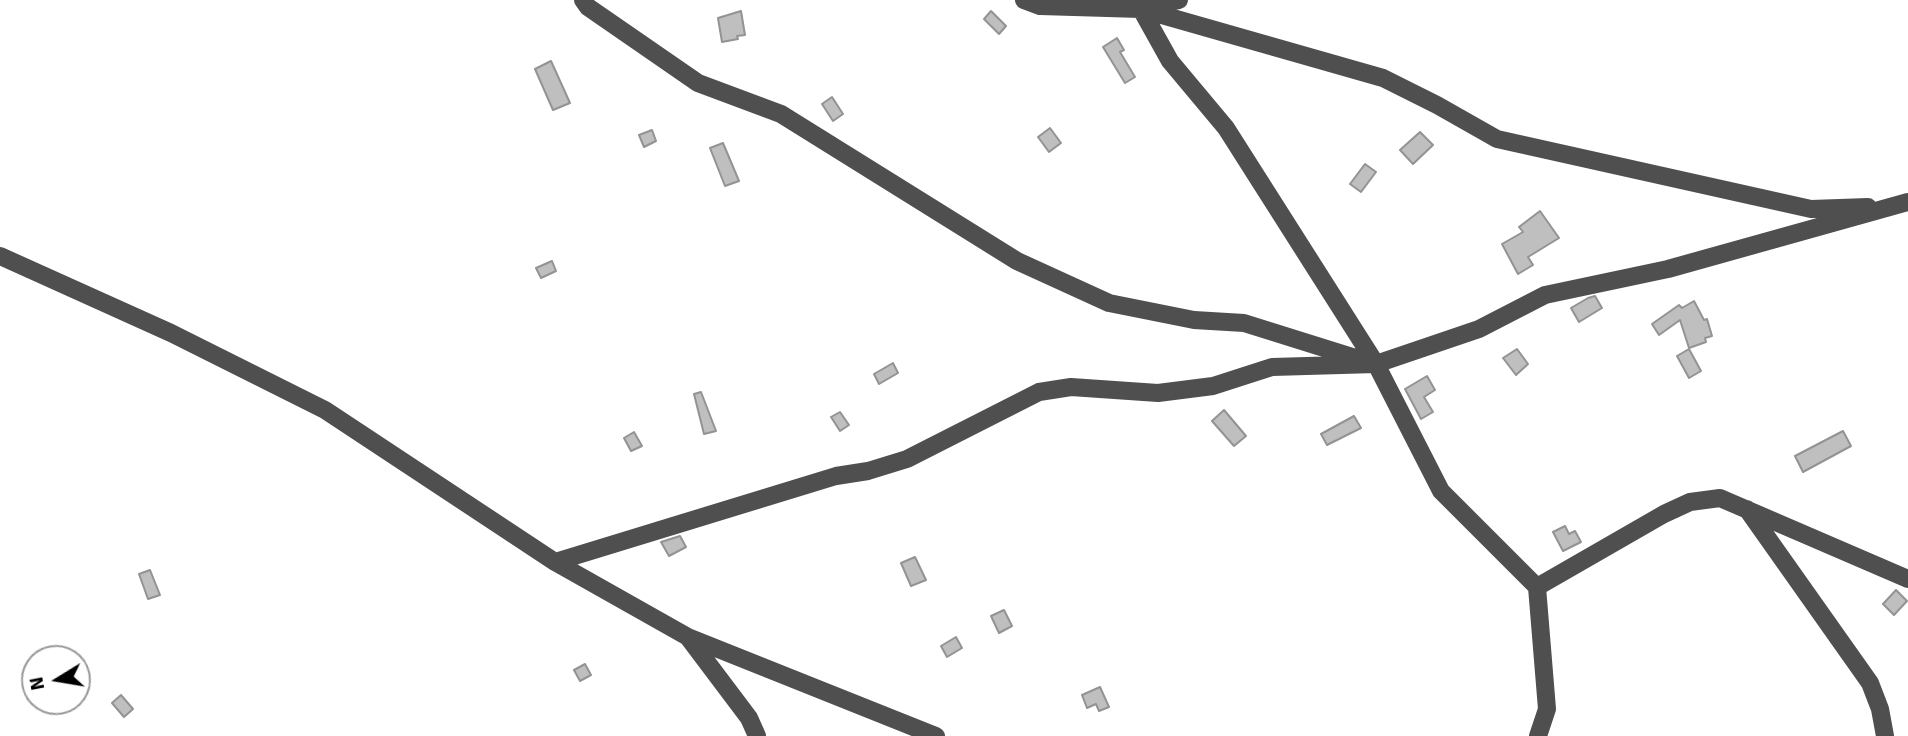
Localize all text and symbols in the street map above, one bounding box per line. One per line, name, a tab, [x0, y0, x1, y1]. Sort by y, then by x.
north arrow	[21, 645, 91, 715]
text: N	[24, 675, 50, 692]

